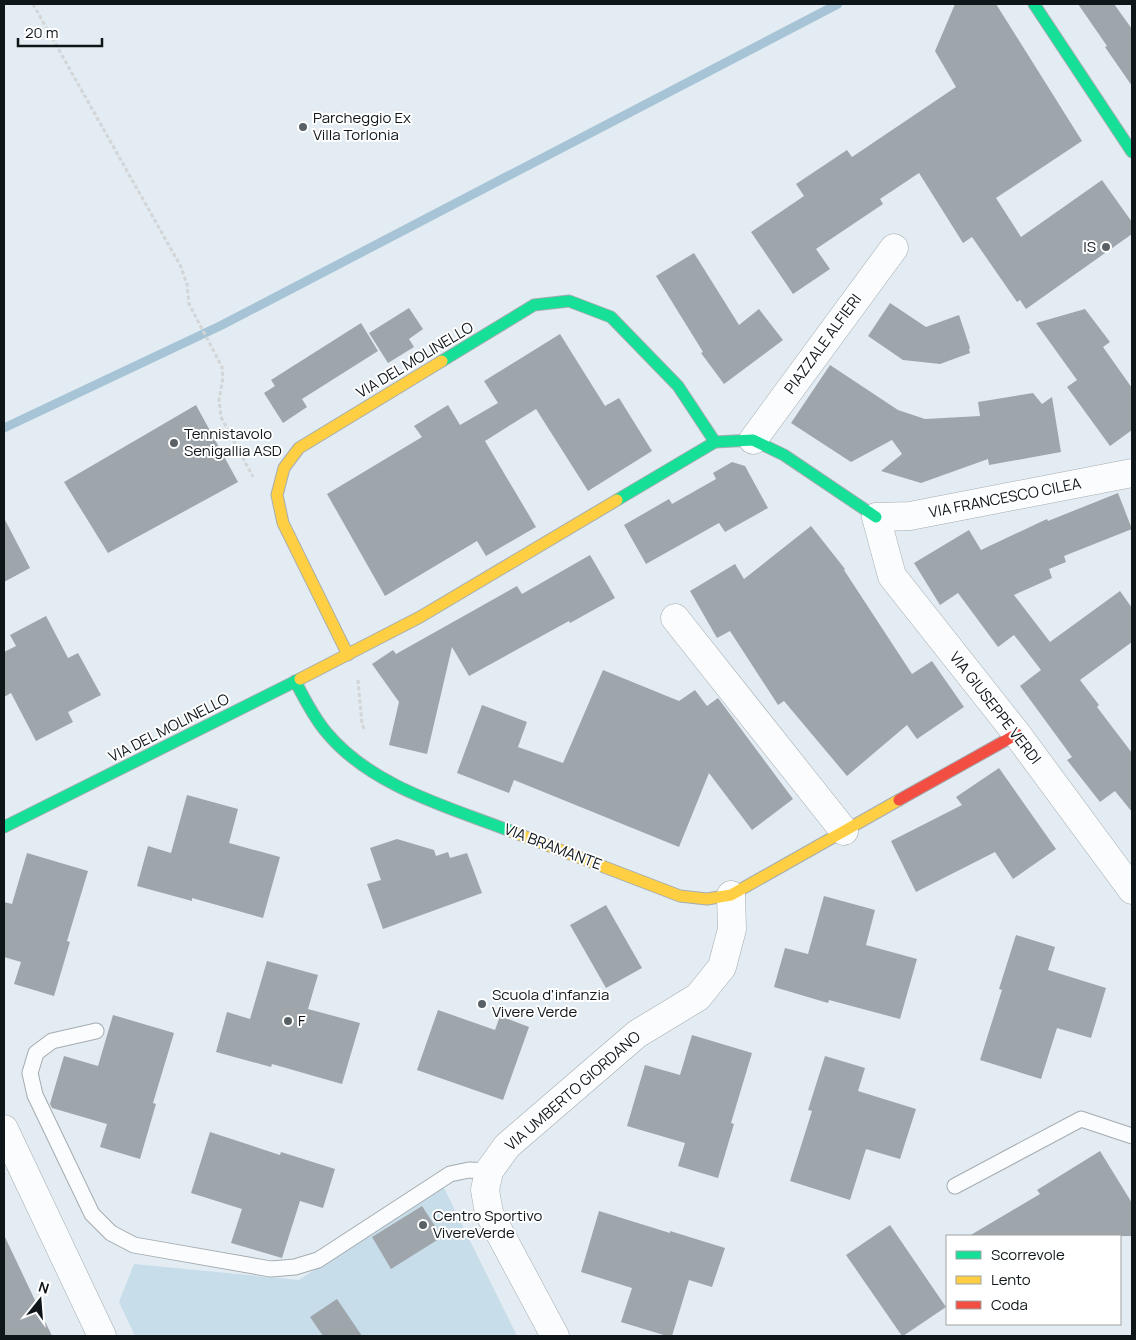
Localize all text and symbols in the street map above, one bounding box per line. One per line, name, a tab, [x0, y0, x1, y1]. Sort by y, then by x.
scale bar	[18, 15, 101, 47]
text: 20 m	[25, 22, 58, 43]
place label: Parcheggio Ex Villa Torlonia	[313, 107, 411, 145]
marker: Parcheggio Ex Villa Torlonia	[297, 121, 309, 133]
place label: IS	[1083, 236, 1096, 257]
marker: IS	[1100, 241, 1112, 253]
street label: PIAZZALE ALFIERI	[779, 289, 866, 398]
street label: VIA DEL MOLINELLO	[352, 316, 477, 403]
place label: Tennistavolo Senigallia ASD	[184, 423, 282, 461]
marker: Tennistavolo Senigallia ASD	[168, 437, 180, 449]
street label: VIA FRANCESCO CILEA	[927, 472, 1083, 523]
street label: VIA GIUSEPPE VERDI	[945, 647, 1046, 768]
street label: VIA DEL MOLINELLO	[105, 688, 233, 767]
street label: VIA BRAMANTE	[501, 818, 605, 875]
place label: Scuola d'infanzia Vivere Verde	[492, 984, 609, 1022]
marker: Scuola d'infanzia Vivere Verde	[476, 998, 488, 1010]
place label: F	[298, 1010, 306, 1031]
marker: F	[282, 1015, 294, 1027]
street label: VIA UMBERTO GIORDANO	[501, 1026, 645, 1155]
place label: Centro Sportivo VivereVerde	[433, 1205, 543, 1243]
marker: Centro Sportivo VivereVerde	[417, 1219, 429, 1231]
legend	[946, 1235, 1121, 1325]
text: Scorrevole	[991, 1244, 1065, 1265]
text: Lento	[991, 1269, 1031, 1290]
north arrow	[15, 1275, 65, 1325]
text: N	[36, 1277, 52, 1298]
text: Coda	[991, 1294, 1028, 1315]

